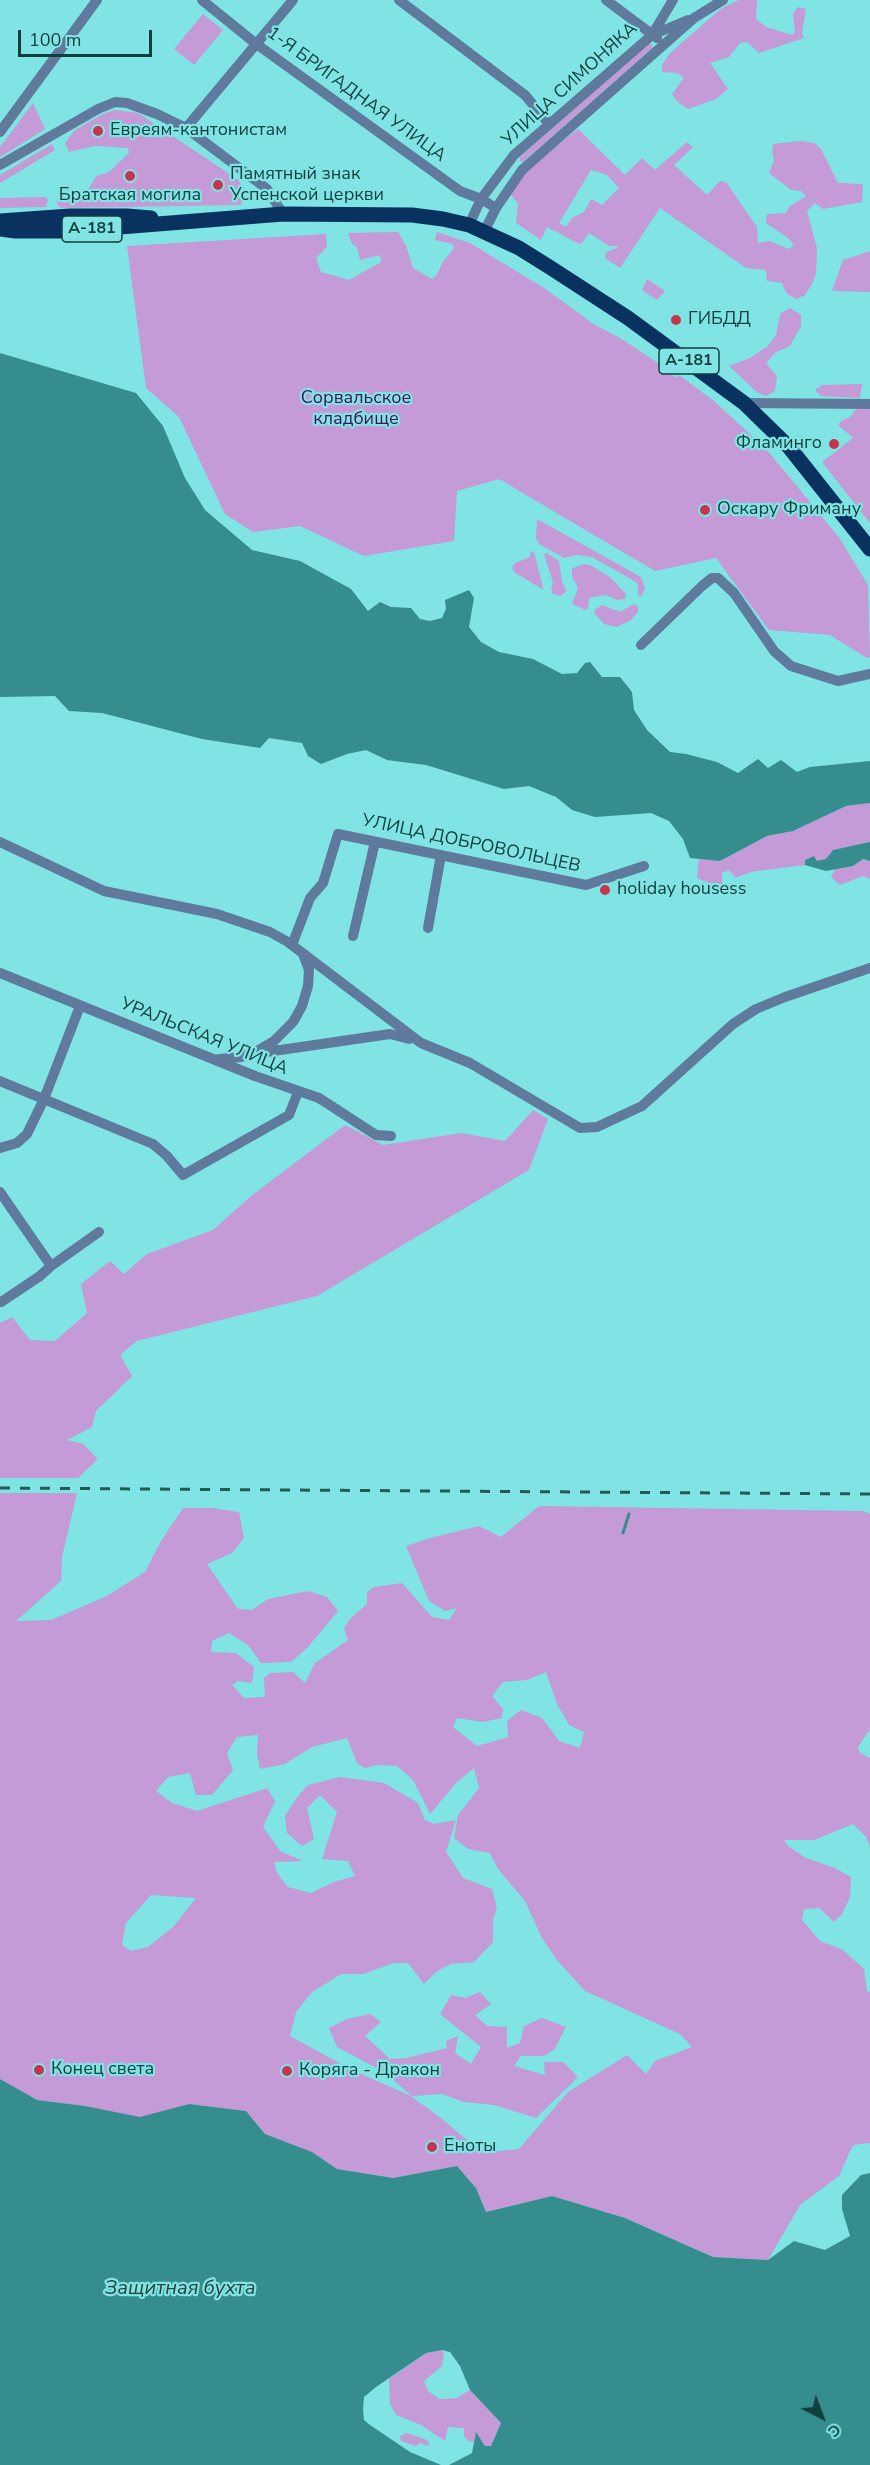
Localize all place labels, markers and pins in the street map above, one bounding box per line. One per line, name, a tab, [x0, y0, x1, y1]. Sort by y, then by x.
place label: Евреям-кантонистам	[110, 120, 287, 142]
marker: Евреям-кантонистам	[91, 124, 105, 138]
place label: Памятный знак Успенской церкви	[230, 164, 384, 207]
marker: Братская могила	[123, 169, 137, 183]
marker: Памятный знак Успенской церкви	[211, 178, 225, 192]
place label: Братская могила	[59, 185, 201, 207]
place label: ГИБДД	[688, 309, 751, 331]
marker: ГИБДД	[669, 313, 683, 327]
place label: Фламинго	[736, 433, 822, 455]
marker: Фламинго	[827, 437, 841, 451]
place label: Оскару Фриману	[717, 499, 861, 521]
marker: Оскару Фриману	[698, 503, 712, 517]
place label: holiday housess	[617, 879, 746, 901]
marker: holiday housess	[598, 883, 612, 897]
place label: Конец света	[51, 2059, 154, 2081]
place label: Коряга - Дракон	[299, 2060, 440, 2082]
marker: Конец света	[32, 2063, 46, 2077]
marker: Коряга - Дракон	[280, 2064, 294, 2078]
place label: Еноты	[444, 2136, 496, 2158]
marker: Еноты	[425, 2140, 439, 2154]

